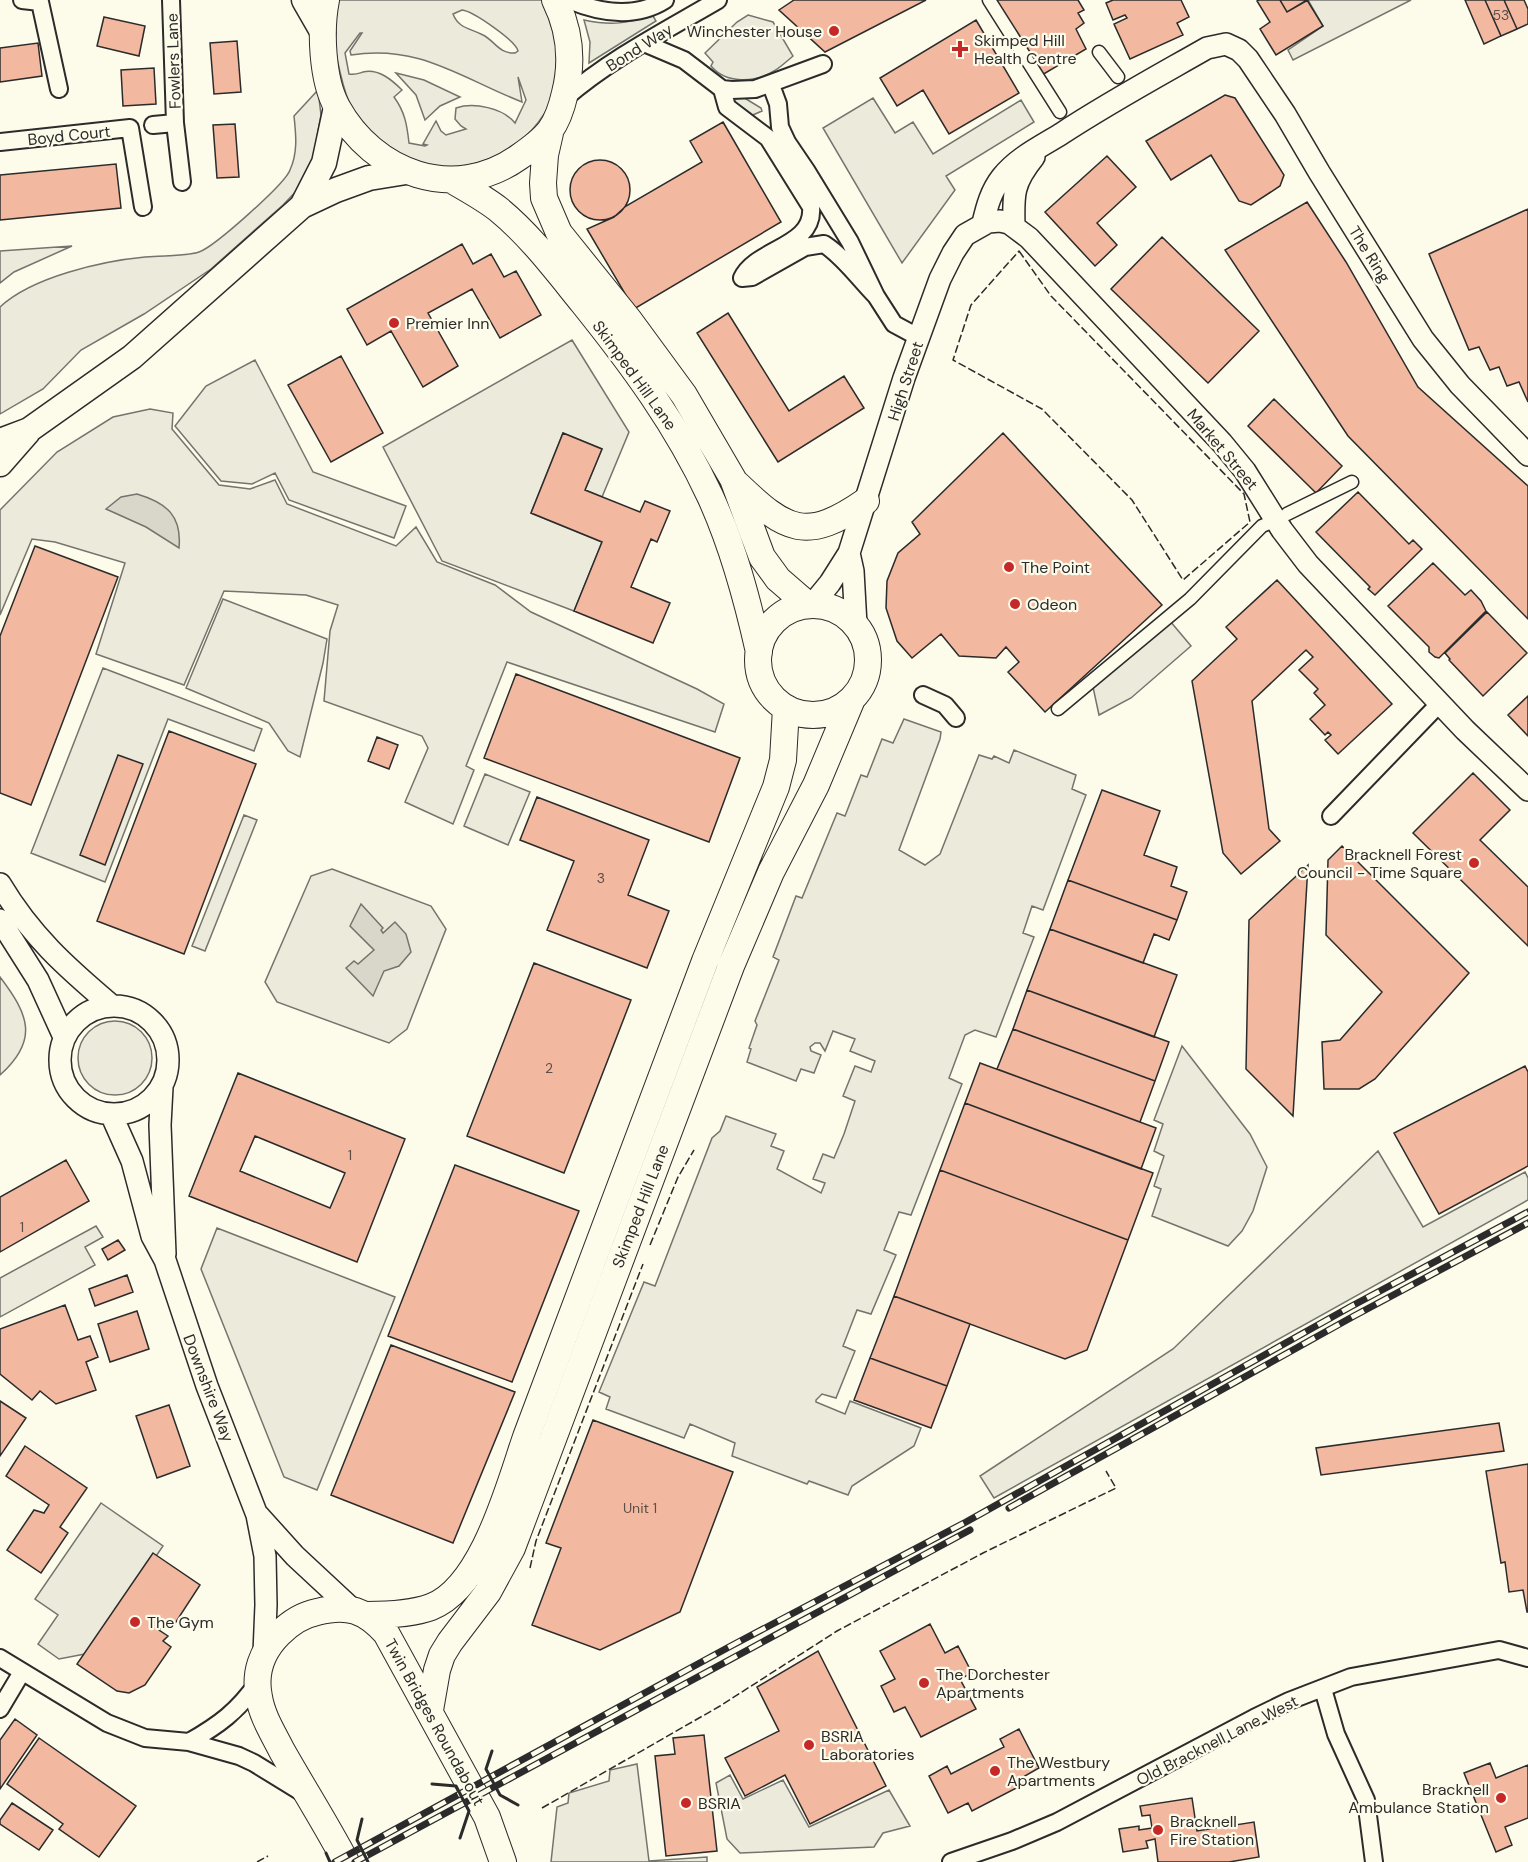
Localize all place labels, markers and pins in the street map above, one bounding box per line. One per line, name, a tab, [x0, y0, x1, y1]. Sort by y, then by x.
place label: Winchester House	[686, 21, 822, 42]
marker: Winchester House	[827, 24, 841, 38]
place label: Skimped Hill Health Centre	[974, 30, 1077, 69]
marker: Skimped Hill Health Centre	[951, 40, 969, 58]
place label: Premier Inn	[406, 313, 489, 334]
marker: Premier Inn	[387, 316, 401, 330]
place label: The Point	[1021, 557, 1090, 578]
marker: The Point	[1002, 560, 1016, 574]
place label: Odeon	[1027, 594, 1077, 615]
marker: Odeon	[1008, 597, 1022, 611]
place label: Bracknell Forest Council - Time Square	[1297, 844, 1462, 883]
marker: Bracknell Forest Council - Time Square	[1467, 856, 1481, 870]
place label: The Gym	[147, 1612, 214, 1633]
marker: The Gym	[128, 1615, 142, 1629]
place label: The Dorchester Apartments	[936, 1664, 1050, 1703]
marker: The Dorchester Apartments	[917, 1676, 931, 1690]
place label: BSRIA Laboratories	[821, 1726, 914, 1765]
marker: BSRIA Laboratories	[802, 1738, 816, 1752]
place label: The Westbury Apartments	[1007, 1752, 1110, 1791]
marker: The Westbury Apartments	[988, 1764, 1002, 1778]
place label: Bracknell Ambulance Station	[1348, 1779, 1489, 1818]
marker: Bracknell Ambulance Station	[1494, 1791, 1508, 1805]
place label: BSRIA	[698, 1793, 741, 1814]
marker: BSRIA	[679, 1796, 693, 1810]
place label: Bracknell Fire Station	[1170, 1811, 1254, 1850]
marker: Bracknell Fire Station	[1151, 1823, 1165, 1837]

